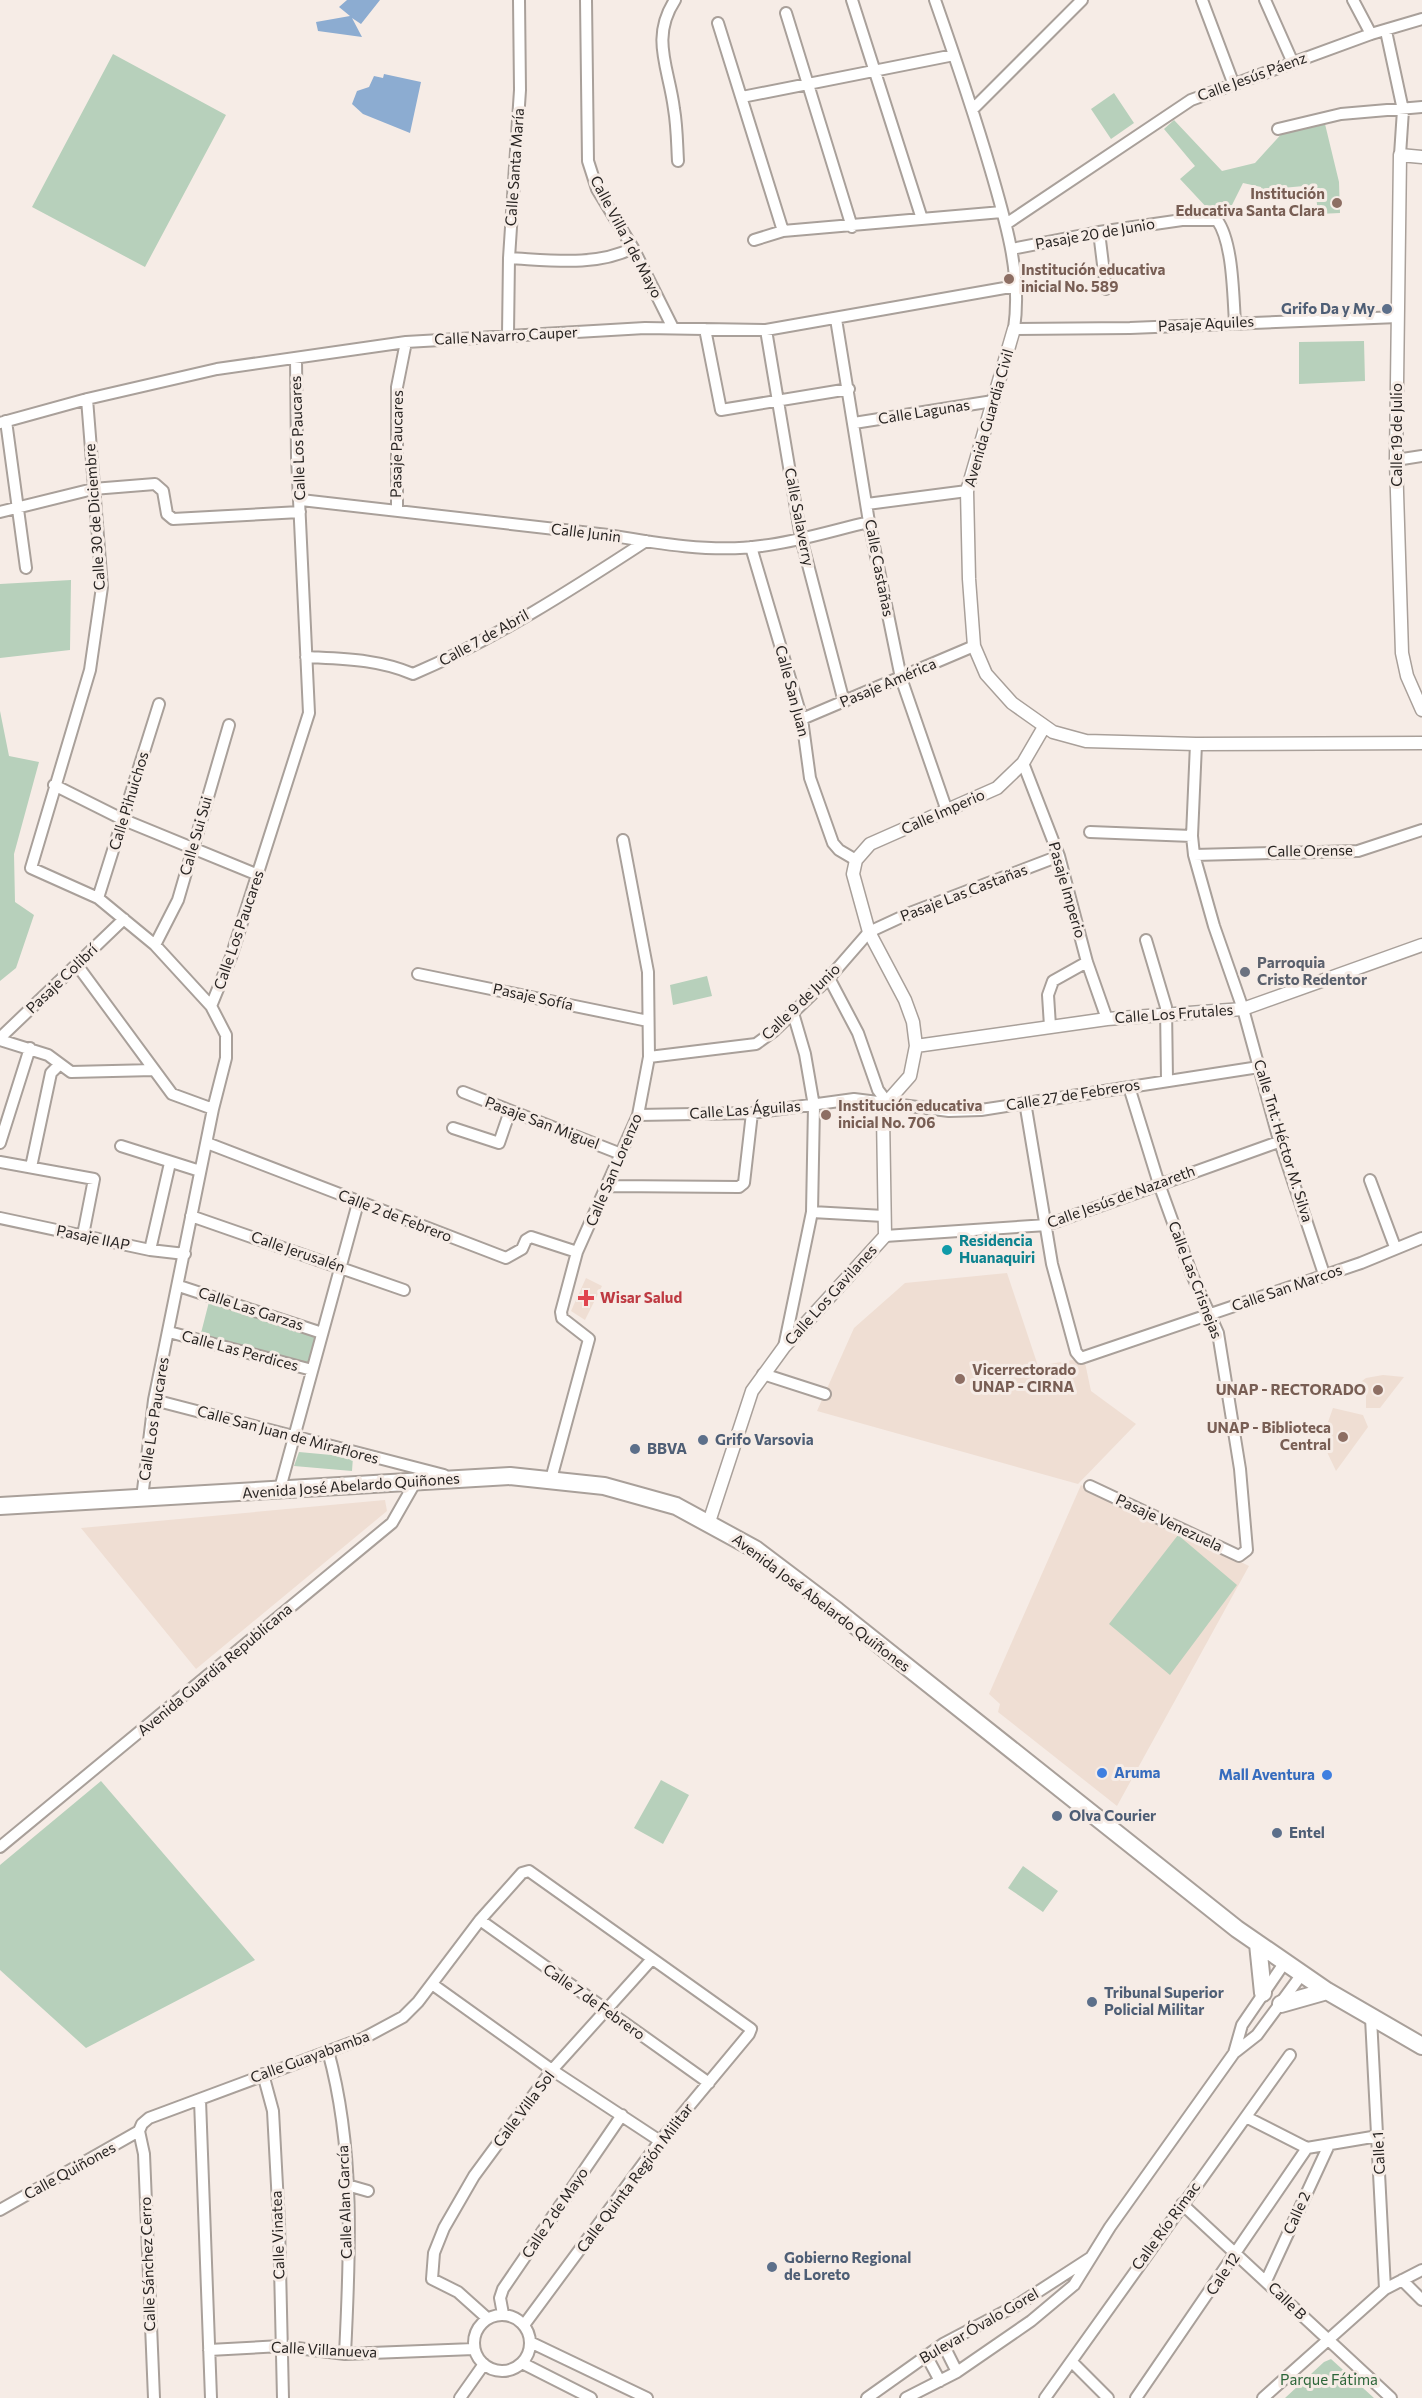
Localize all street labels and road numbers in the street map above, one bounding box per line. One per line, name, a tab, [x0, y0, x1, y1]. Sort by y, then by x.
street label: Calle Jesús Páenz	[1195, 48, 1309, 104]
street label: Calle Santa María	[501, 107, 527, 227]
street label: Calle Villa 1 de Mayo	[587, 172, 667, 301]
street label: Pasaje 20 de Junio	[1034, 214, 1156, 252]
street label: Pasaje Aquiles	[1157, 311, 1255, 335]
street label: Calle Navarro Cauper	[434, 322, 578, 348]
street label: Avenida Guardia Civil	[960, 347, 1016, 489]
street label: Calle Los Paucares	[286, 375, 308, 501]
street label: Calle 19 de Julio	[1387, 383, 1405, 487]
street label: Pasaje Paucares	[386, 390, 406, 498]
street label: Calle Lagunas	[877, 395, 971, 427]
street label: Calle 30 de Diciembre	[80, 443, 108, 591]
street label: Calle Salaverry	[782, 466, 818, 568]
street label: Calle Castañas	[862, 518, 898, 618]
street label: Calle Junin	[550, 519, 622, 545]
street label: Calle 7 de Abril	[436, 605, 531, 669]
street label: Calle San Juan	[772, 643, 814, 738]
street label: Pasaje América	[837, 654, 939, 710]
street label: Calle Pihuichos	[104, 749, 152, 852]
street label: Calle Imperio	[898, 785, 987, 837]
street label: Calle Sui Sui	[175, 794, 215, 877]
street label: Pasaje Imperio	[1046, 839, 1090, 940]
street label: Calle Orense	[1267, 840, 1353, 860]
street label: Pasaje Las Castañas	[897, 859, 1030, 925]
street label: Calle Los Paucares	[209, 867, 267, 992]
street label: Pasaje Colibrí	[22, 939, 102, 1017]
street label: Calle 9 de Junio	[757, 959, 843, 1043]
street label: Pasaje Sofía	[491, 979, 575, 1013]
street label: Calle Los Frutales	[1114, 1000, 1234, 1026]
street label: Calle Tnt. Héctor M. Silva	[1251, 1057, 1317, 1224]
street label: Calle 27 de Febreros	[1005, 1075, 1141, 1113]
street label: Pasaje San Miguel	[483, 1092, 602, 1152]
street label: Calle Las Águilas	[689, 1095, 801, 1122]
street label: Calle San Lorenzo	[581, 1110, 645, 1229]
street label: Calle Jesús de Nazareth	[1044, 1161, 1197, 1231]
street label: Calle 2 de Febrero	[336, 1185, 455, 1245]
street label: Calle Las Crisnejas	[1165, 1218, 1227, 1341]
street label: Pasaje IIAP	[55, 1220, 132, 1254]
street label: Calle Jerusalén	[249, 1227, 348, 1276]
street label: Calle Los Gavilanes	[780, 1240, 880, 1348]
street label: Calle San Marcos	[1229, 1260, 1344, 1314]
street label: Calle Las Garzas	[196, 1283, 306, 1334]
street label: Calle Las Perdices	[180, 1326, 301, 1374]
street label: Calle Los Paucares	[134, 1356, 172, 1482]
street label: Calle San Juan de Miraflores	[196, 1401, 381, 1467]
street label: Avenida José Abelardo Quiñones	[241, 1468, 461, 1502]
street label: Pasaje Venezuela	[1113, 1490, 1226, 1555]
street label: Avenida José Abelardo Quiñones	[729, 1529, 914, 1675]
street label: Avenida Guardia Republicana	[133, 1599, 295, 1739]
street label: Calle 7 de Febrero	[540, 1959, 649, 2043]
street label: Calle Guayabamba	[248, 2026, 372, 2086]
street label: Calle Villa Sol	[489, 2067, 558, 2150]
street label: Calle Quinta Región Militar	[572, 2099, 696, 2256]
street label: Calle 1	[1368, 2131, 1388, 2175]
street label: Calle Quiñones	[21, 2137, 119, 2203]
street label: Calle Alan García	[333, 2145, 355, 2259]
street label: Calle 2 de Mayo	[517, 2164, 591, 2261]
street label: Calle Río Rimac	[1127, 2178, 1203, 2273]
street label: Calle 2	[1279, 2188, 1313, 2237]
street label: Calle Vinatea	[266, 2190, 288, 2280]
street label: Calle Sánchez Cerro	[136, 2196, 158, 2332]
street label: Cale 12	[1201, 2249, 1243, 2298]
street label: Calle B	[1265, 2278, 1311, 2323]
street label: Bulevar Óvalo Gorel	[915, 2283, 1041, 2367]
street label: Calle Villanueva	[271, 2337, 378, 2361]

